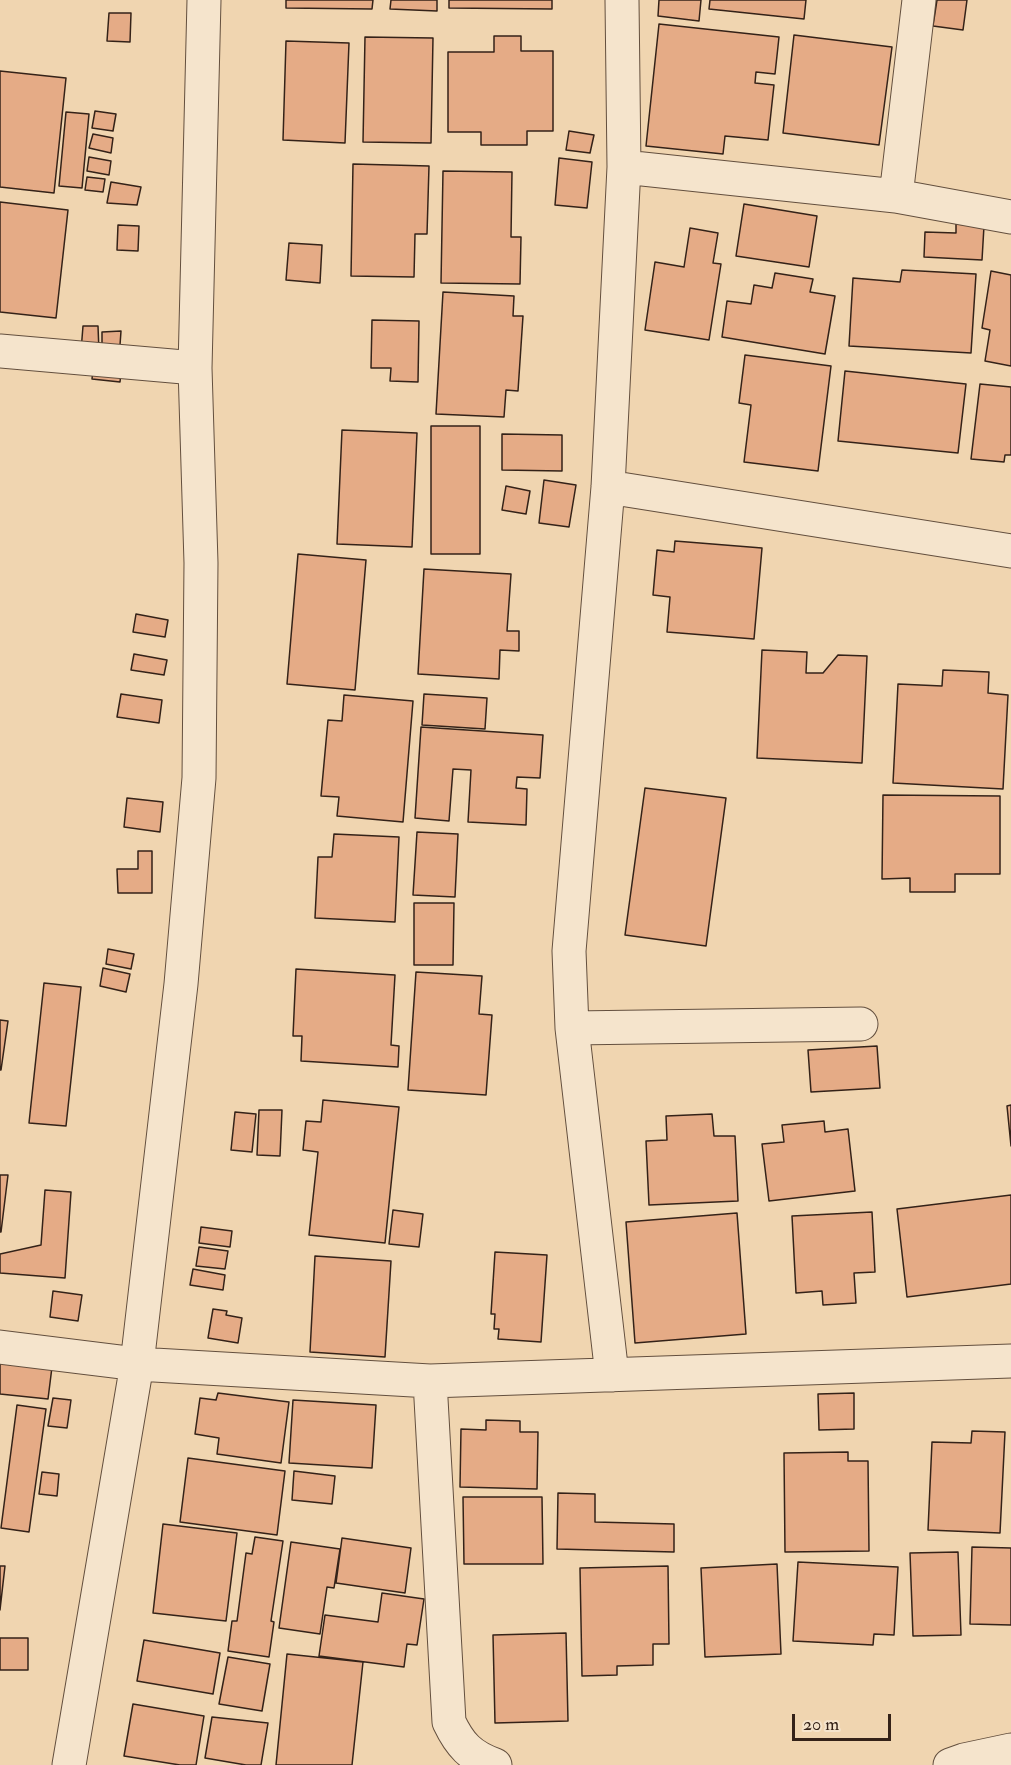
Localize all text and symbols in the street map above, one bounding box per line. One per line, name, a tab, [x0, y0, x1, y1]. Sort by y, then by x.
scale bar	[795, 1702, 894, 1740]
text: 20 m	[803, 1713, 839, 1736]

